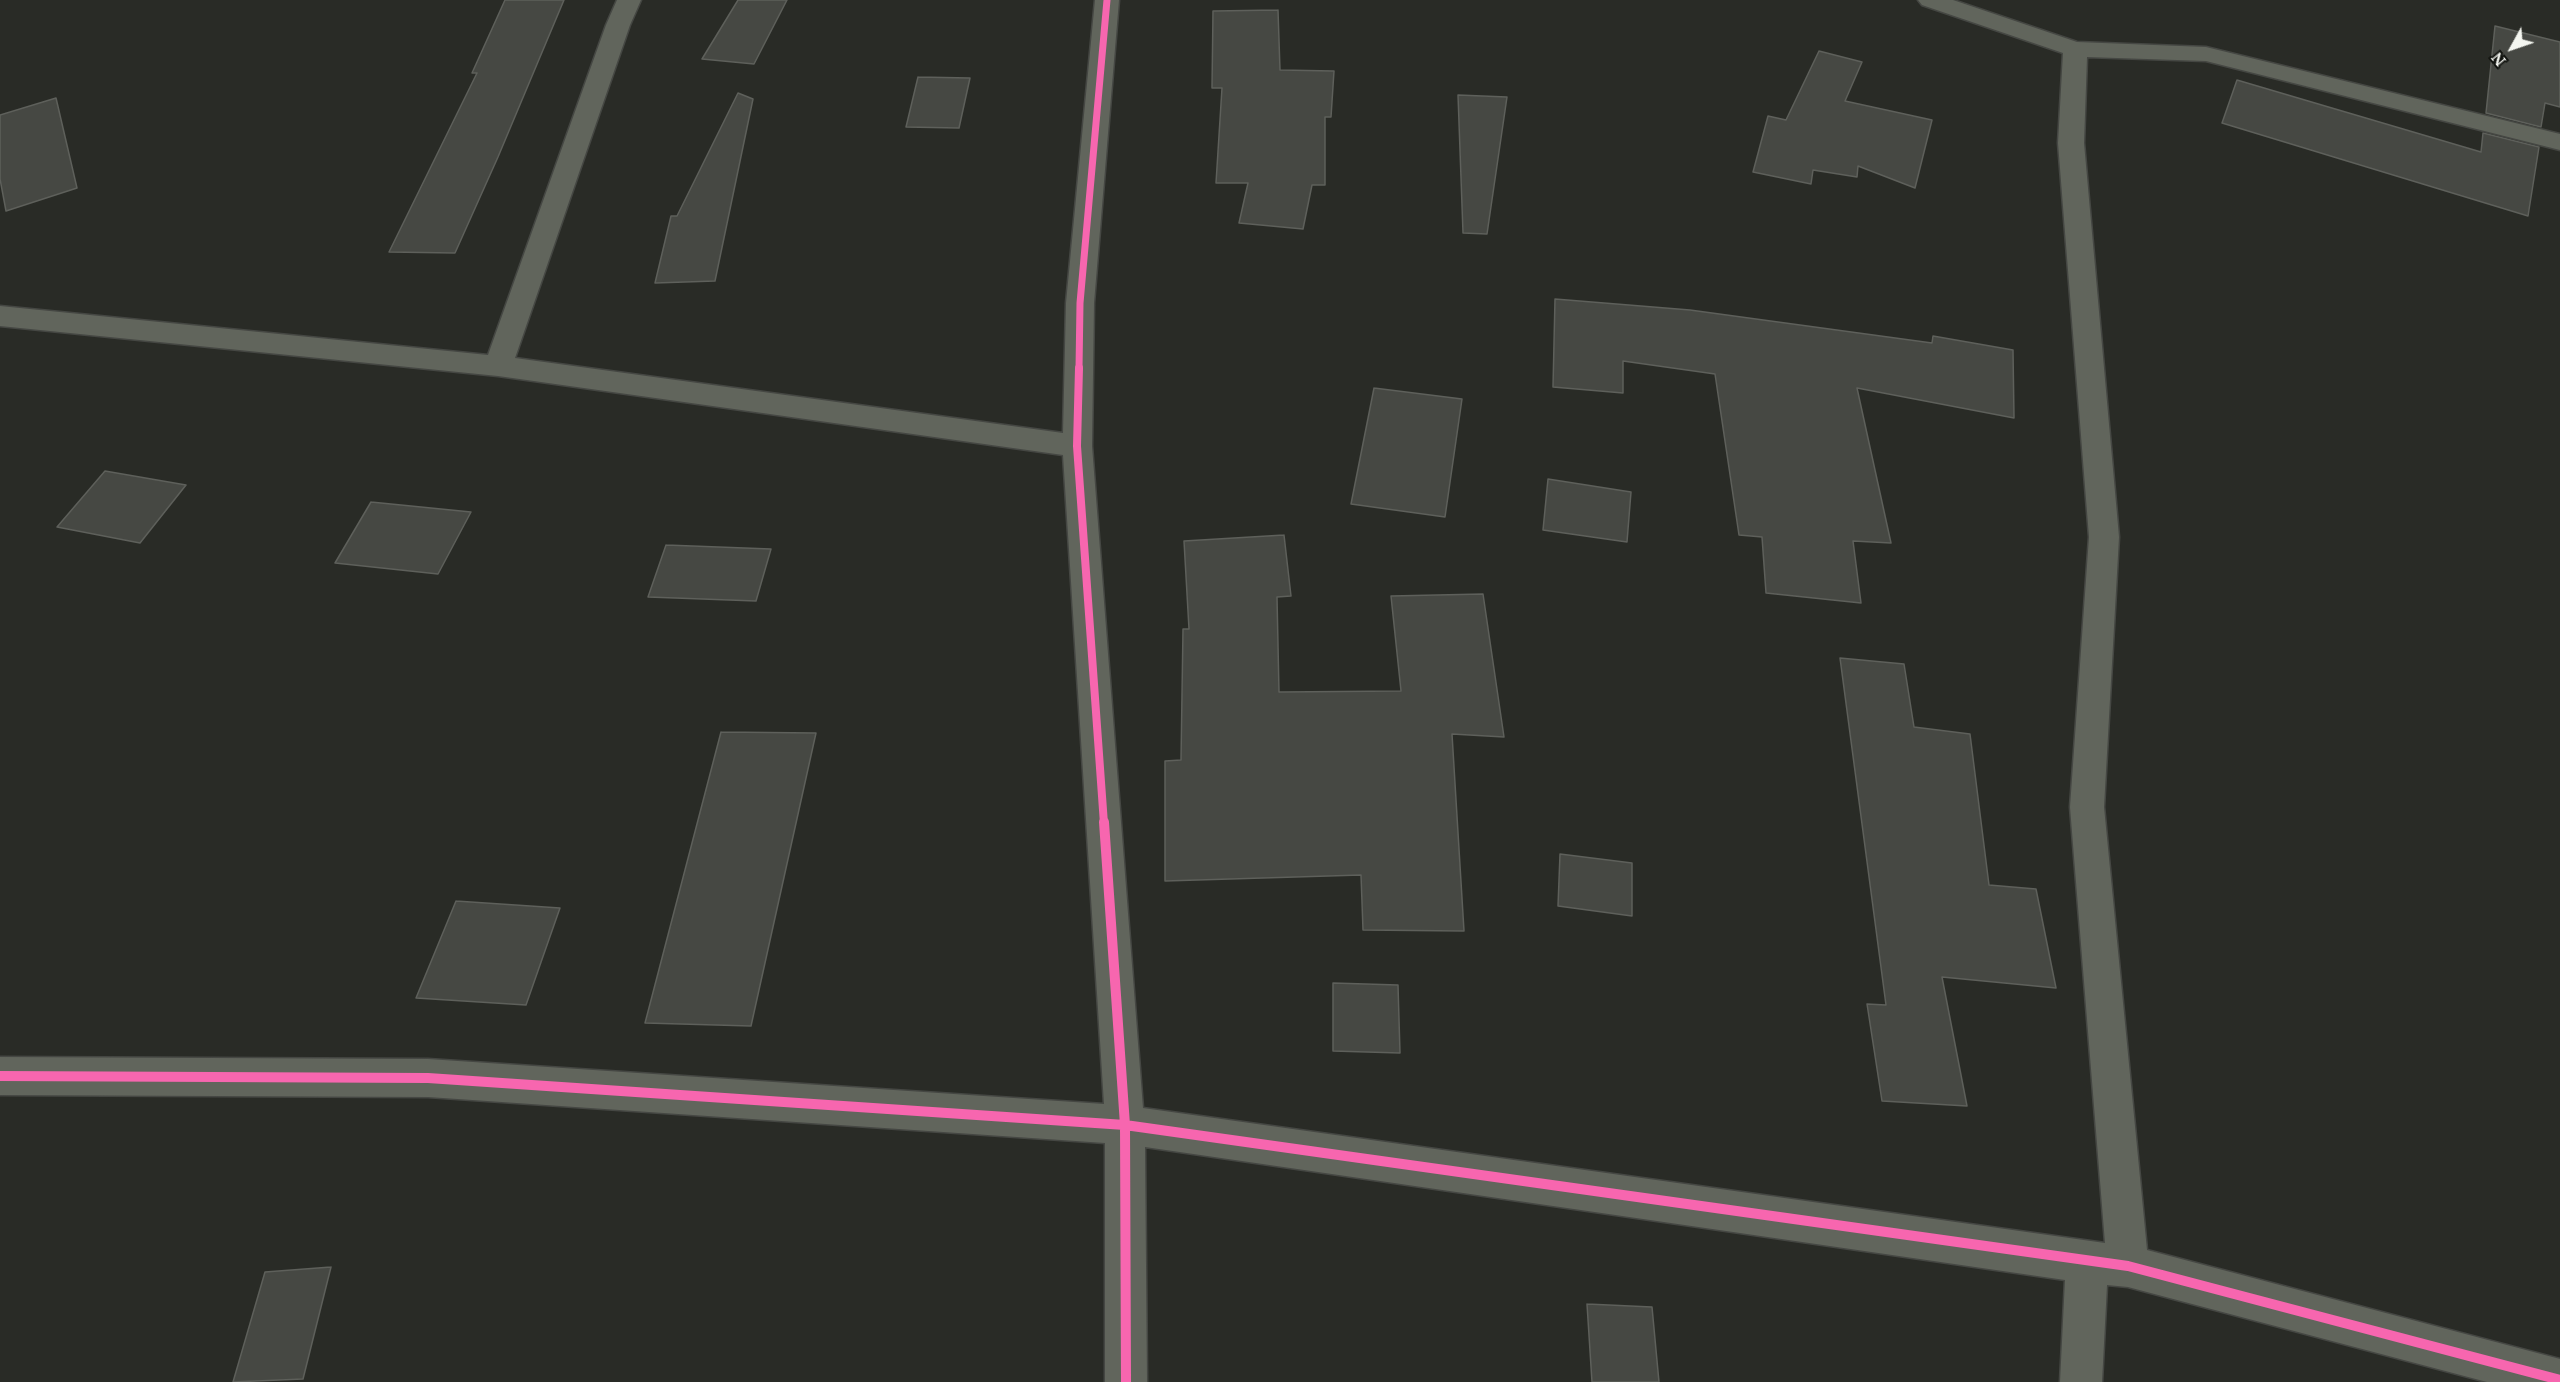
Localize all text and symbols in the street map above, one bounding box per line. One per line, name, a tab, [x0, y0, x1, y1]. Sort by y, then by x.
north arrow	[2482, 18, 2542, 78]
text: N	[2486, 48, 2511, 71]

